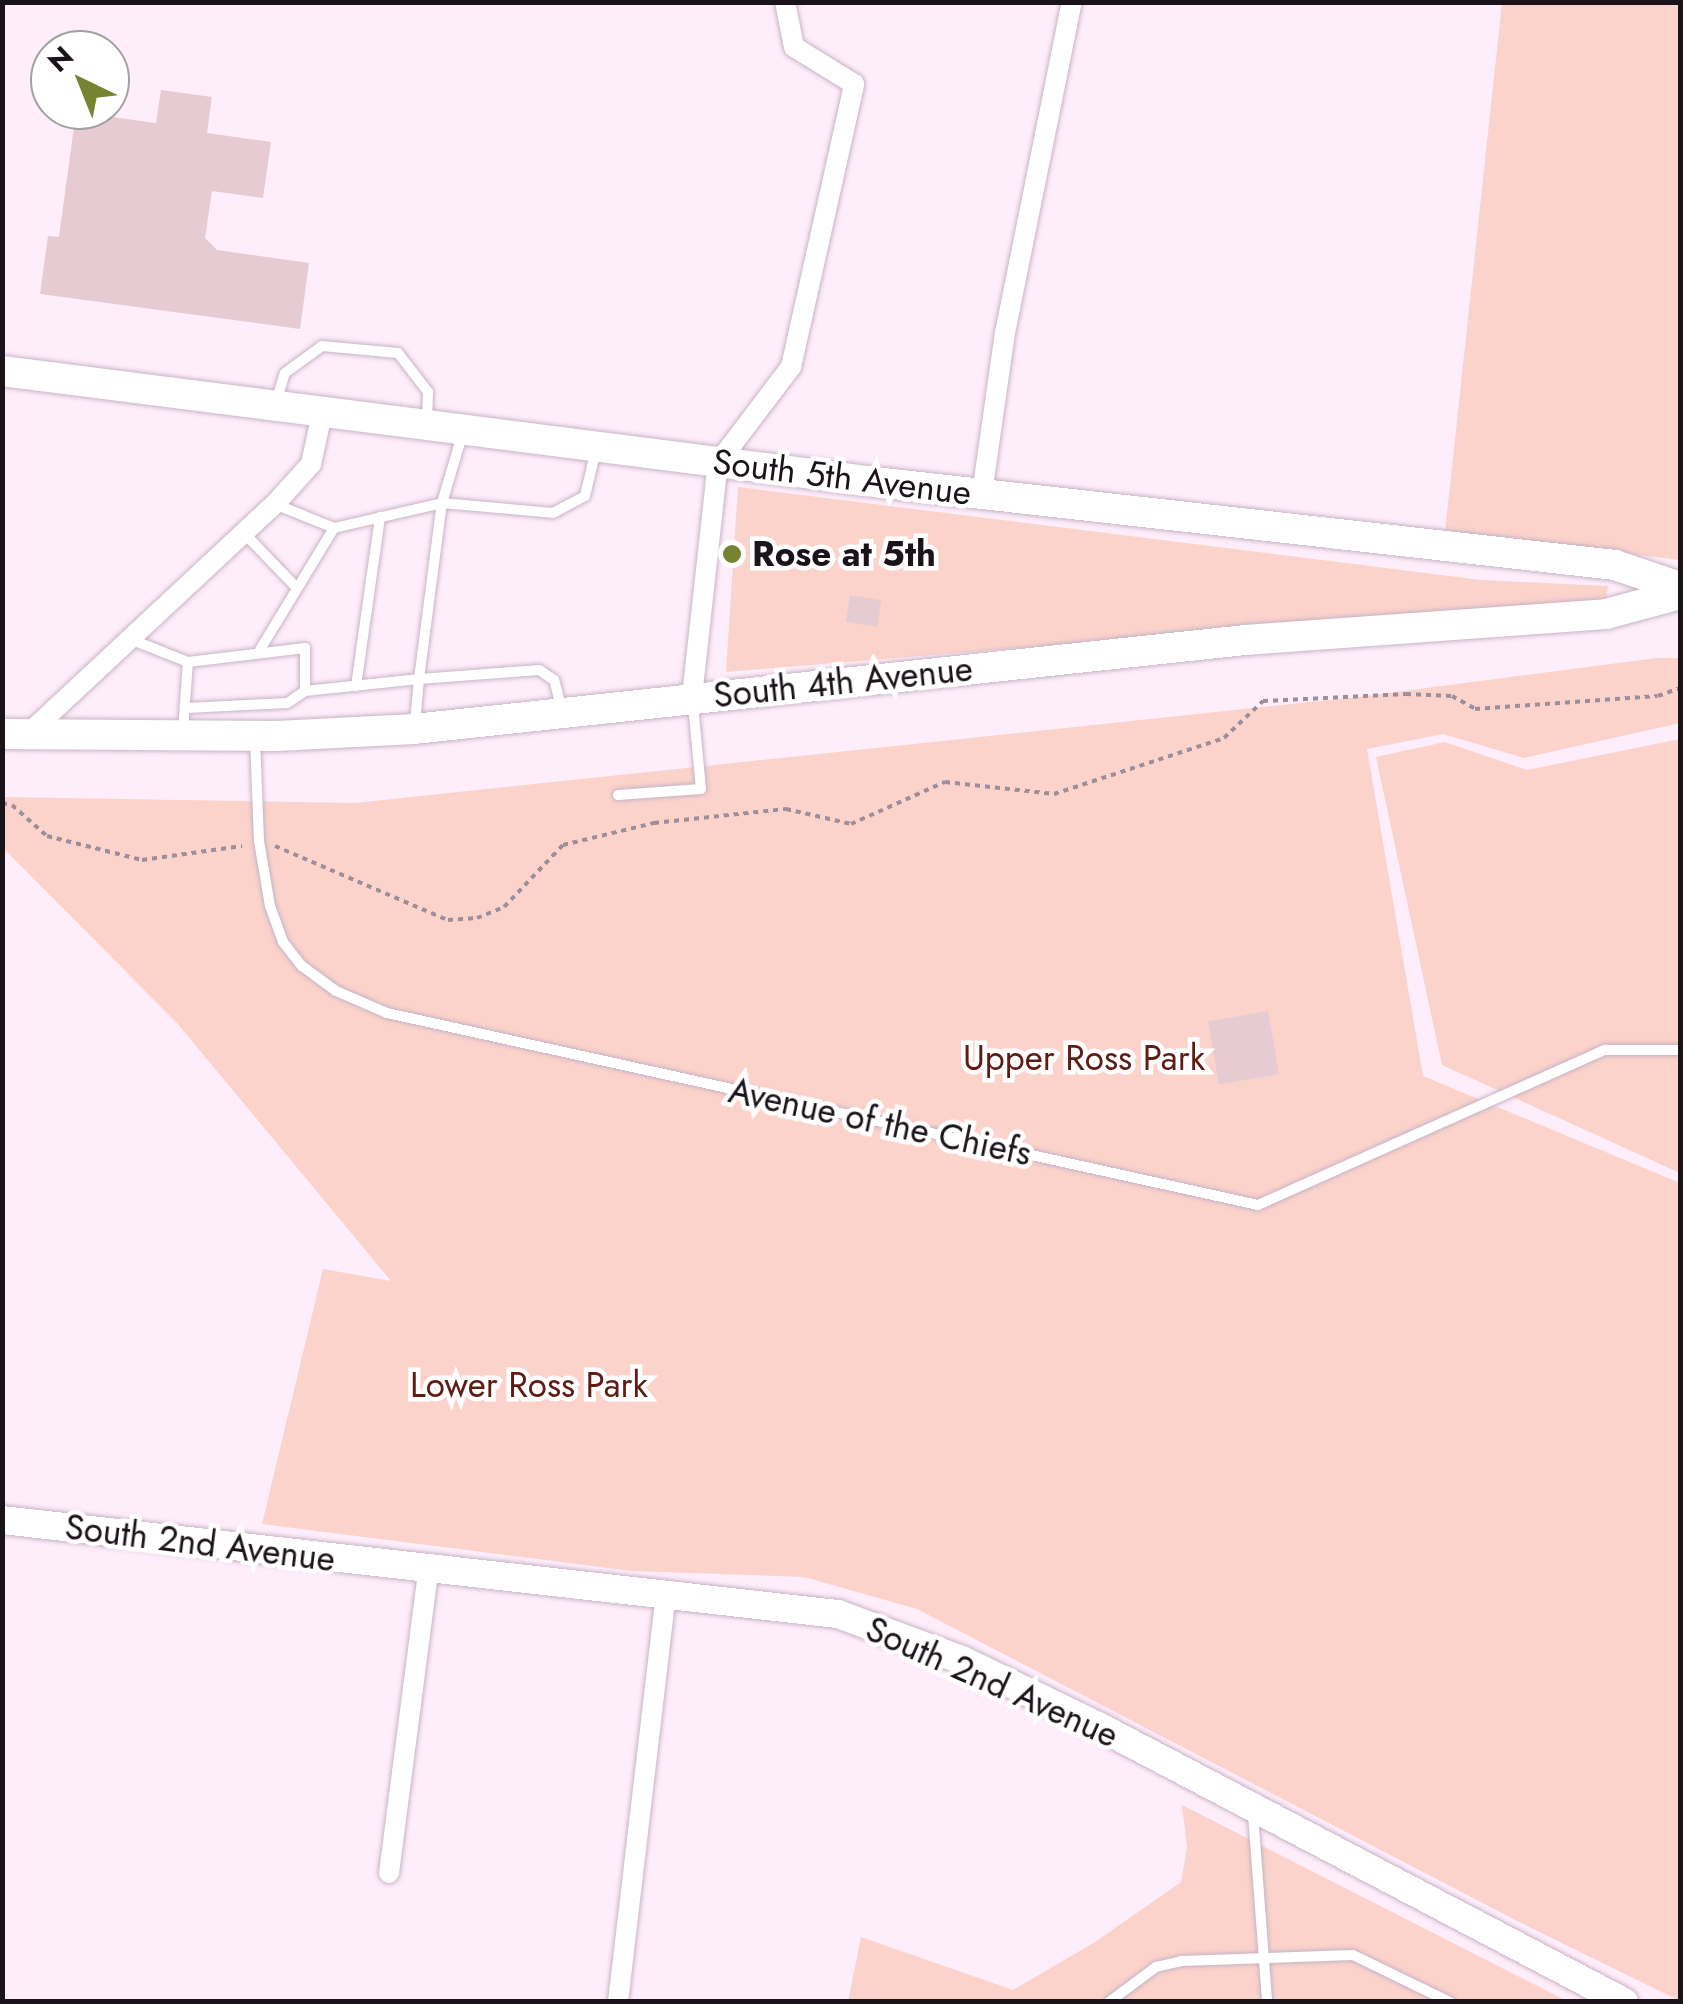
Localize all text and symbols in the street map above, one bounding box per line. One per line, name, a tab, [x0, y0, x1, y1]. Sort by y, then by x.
north arrow	[30, 30, 130, 130]
text: N	[38, 37, 83, 82]
street label: South 5th Avenue	[710, 440, 974, 514]
place label: Rose at 5th	[752, 533, 936, 575]
marker: Rose at 5th	[721, 543, 743, 565]
street label: South 4th Avenue	[711, 647, 975, 717]
park label: Upper Ross Park	[963, 1037, 1205, 1079]
street label: Avenue of the Chiefs	[725, 1069, 1035, 1175]
park label: Lower Ross Park	[410, 1364, 648, 1406]
street label: South 2nd Avenue	[63, 1506, 337, 1580]
street label: South 2nd Avenue	[859, 1608, 1125, 1756]

